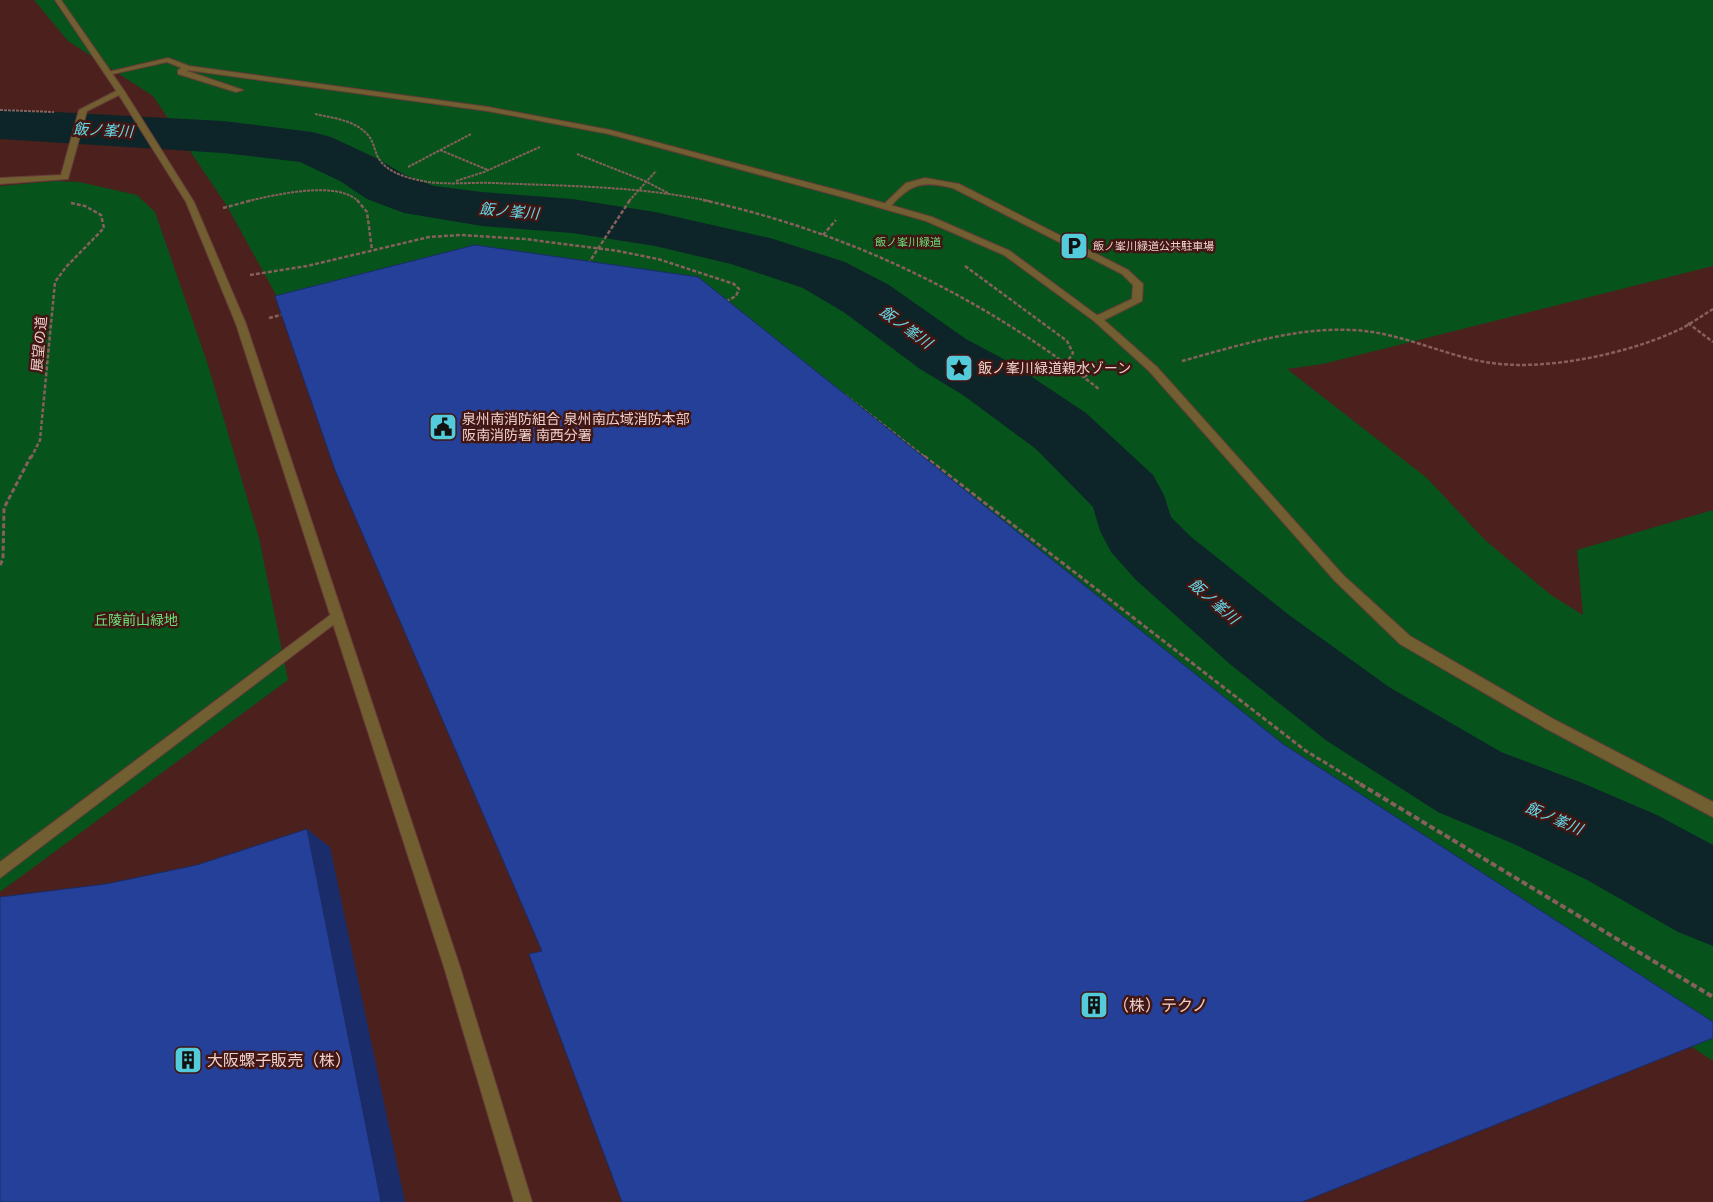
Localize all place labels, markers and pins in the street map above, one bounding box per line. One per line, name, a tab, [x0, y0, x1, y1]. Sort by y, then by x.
parking icon: 飯ノ峯川緑道公共駐車場	[1059, 231, 1089, 261]
place label: 飯ノ峯川緑道公共駐車場	[1093, 238, 1214, 254]
place icon: 飯ノ峯川緑道親水ゾーン	[944, 353, 974, 383]
place label: 飯ノ峯川緑道親水ゾーン	[978, 358, 1131, 378]
place label: 泉州南消防組合 泉州南広域消防本部 阪南消防署 南西分署	[462, 409, 690, 445]
public building icon: 泉州南消防組合 泉州南広域消防本部 阪南消防署 南西分署	[428, 412, 458, 442]
building icon: （株）テクノ	[1079, 990, 1109, 1020]
place label: （株）テクノ	[1113, 994, 1208, 1017]
building icon: 大阪螺子販売（株）	[173, 1045, 203, 1075]
place label: 大阪螺子販売（株）	[207, 1049, 351, 1072]

